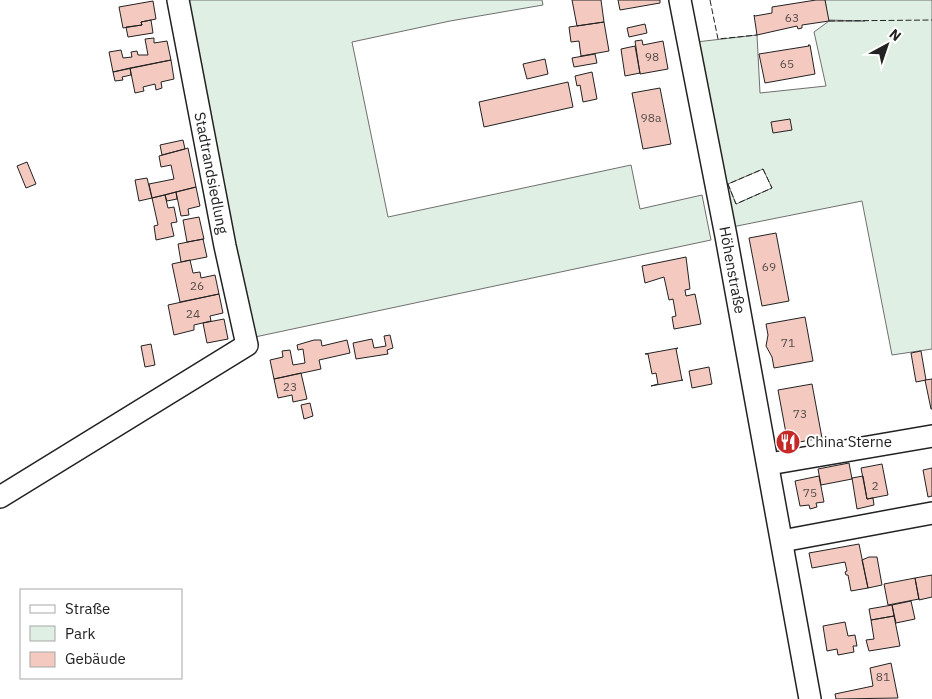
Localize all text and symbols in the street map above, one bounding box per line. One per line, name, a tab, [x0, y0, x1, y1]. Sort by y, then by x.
house number: 63	[785, 10, 799, 25]
north arrow	[862, 20, 912, 70]
text: N	[886, 25, 905, 45]
house number: 98	[645, 49, 659, 64]
house number: 65	[780, 56, 794, 71]
street label: Stadtrandsiedlung	[190, 110, 233, 235]
house number: 98a	[641, 110, 662, 125]
street label: Höhenstraße	[715, 225, 750, 315]
house number: 69	[762, 259, 776, 274]
house number: 26	[190, 278, 204, 293]
house number: 24	[186, 306, 200, 321]
house number: 71	[781, 335, 795, 350]
house number: 23	[283, 379, 297, 394]
house number: 73	[793, 406, 807, 421]
restaurant icon: China Sterne	[775, 429, 801, 455]
place label: China Sterne	[806, 432, 892, 451]
house number: 2	[871, 478, 879, 493]
house number: 75	[803, 485, 817, 500]
legend	[20, 589, 182, 679]
text: Straße	[65, 599, 110, 618]
text: Park	[65, 624, 95, 643]
text: Gebäude	[65, 649, 126, 668]
house number: 81	[876, 669, 890, 684]

